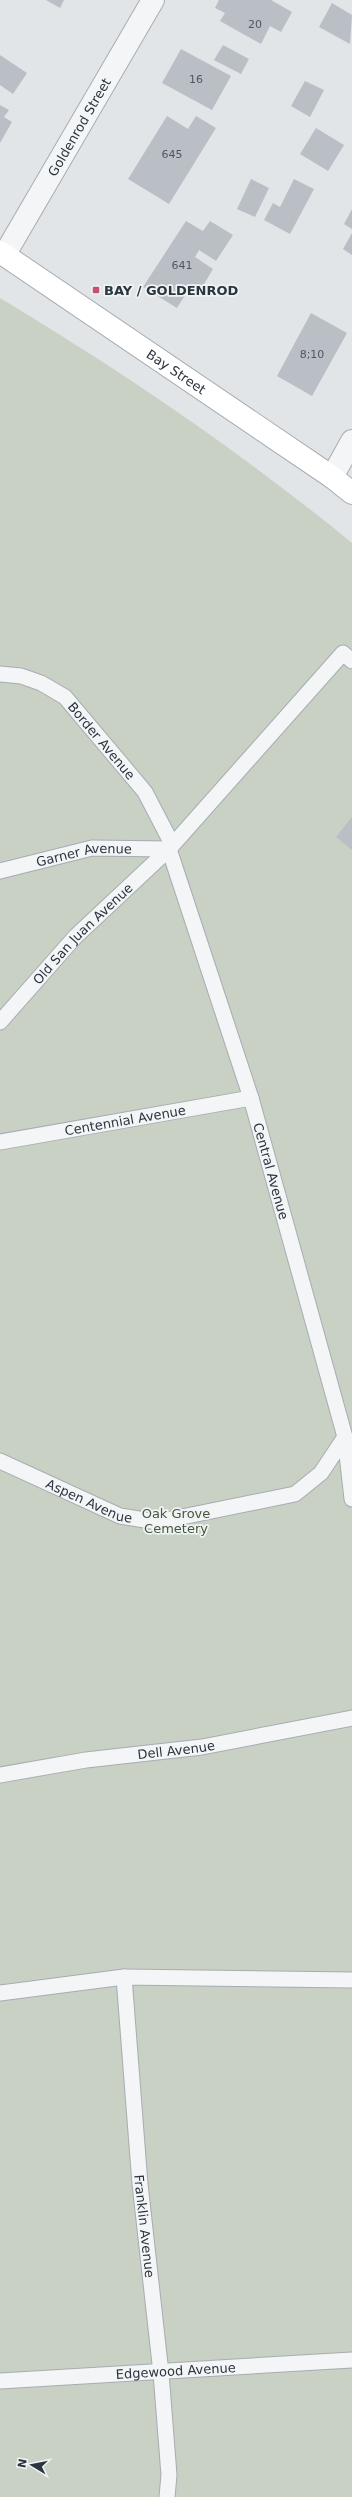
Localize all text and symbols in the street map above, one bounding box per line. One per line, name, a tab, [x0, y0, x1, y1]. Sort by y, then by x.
house number: 20	[248, 18, 262, 31]
house number: 16	[189, 73, 203, 86]
street label: Goldenrod Street	[45, 75, 113, 179]
house number: 645	[162, 148, 183, 161]
house number: 641	[172, 259, 193, 272]
place label: BAY / GOLDENROD	[104, 283, 239, 298]
marker: BAY / GOLDENROD	[91, 285, 101, 295]
street label: Bay Street	[144, 346, 209, 397]
house number: 8;10	[300, 348, 324, 361]
street label: Border Avenue	[65, 699, 138, 782]
street label: Garner Avenue	[34, 840, 132, 869]
street label: Old San Juan Avenue	[30, 880, 135, 987]
street label: Centennial Avenue	[63, 1102, 187, 1138]
street label: Central Avenue	[251, 1121, 292, 1221]
street label: Aspen Avenue	[44, 1476, 133, 1525]
park label: Oak Grove Cemetery	[142, 1506, 210, 1536]
street label: Dell Avenue	[137, 1737, 216, 1762]
street label: Franklin Avenue	[132, 2174, 158, 2278]
street label: Edgewood Avenue	[115, 2359, 236, 2382]
north arrow	[12, 2445, 52, 2485]
text: N	[15, 2458, 30, 2469]

